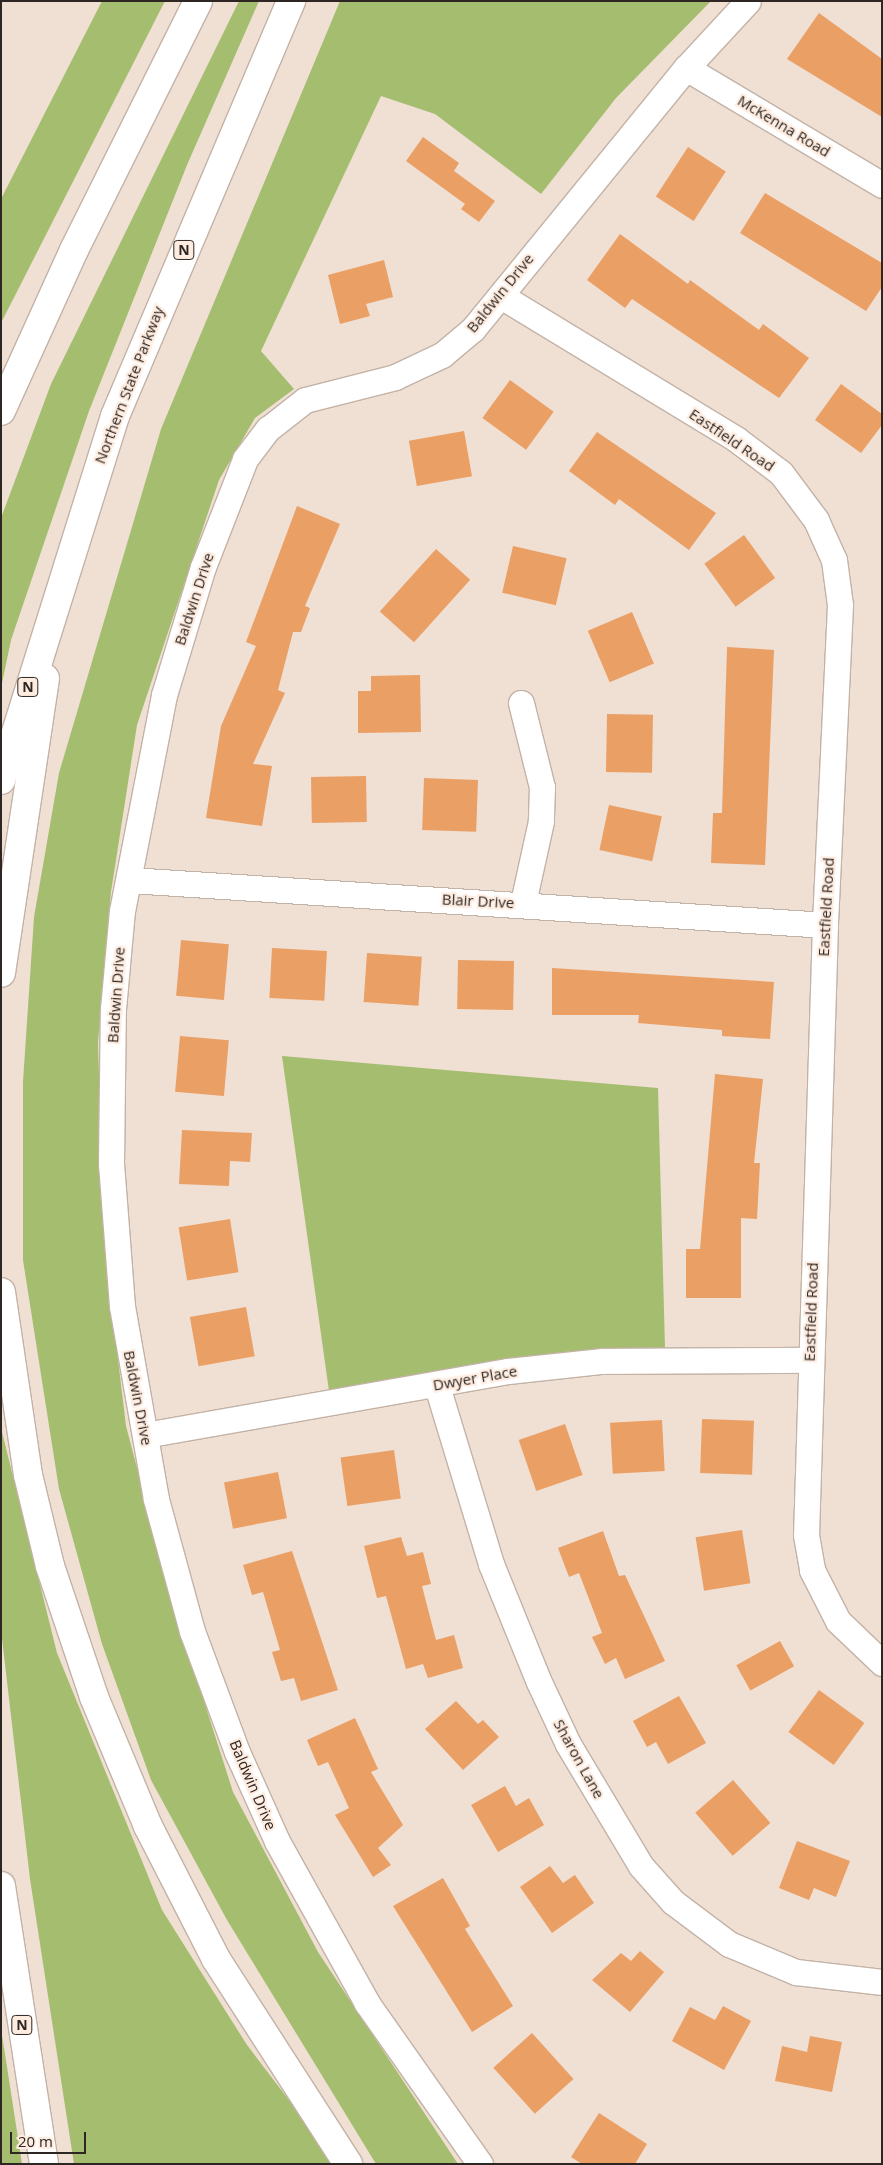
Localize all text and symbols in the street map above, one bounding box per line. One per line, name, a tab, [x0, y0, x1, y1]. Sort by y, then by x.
street label: McKenna Road	[734, 91, 834, 161]
road number: N	[173, 238, 195, 262]
street label: Baldwin Drive	[463, 250, 537, 336]
street label: Northern State Parkway	[91, 304, 167, 466]
street label: Eastfield Road	[686, 405, 778, 475]
street label: Baldwin Drive	[171, 550, 217, 648]
road number: N	[17, 676, 39, 699]
street label: Eastfield Road	[814, 857, 838, 957]
street label: Blair Drive	[441, 890, 515, 912]
street label: Baldwin Drive	[104, 946, 128, 1044]
street label: Eastfield Road	[800, 1262, 822, 1362]
street label: Baldwin Drive	[120, 1349, 156, 1447]
street label: Dwyer Place	[431, 1362, 519, 1394]
street label: Sharon Lane	[550, 1716, 608, 1802]
street label: Baldwin Drive	[226, 1737, 280, 1833]
road number: N	[11, 2014, 33, 2036]
scale bar	[12, 2122, 89, 2154]
text: 20 m	[18, 2131, 53, 2151]

